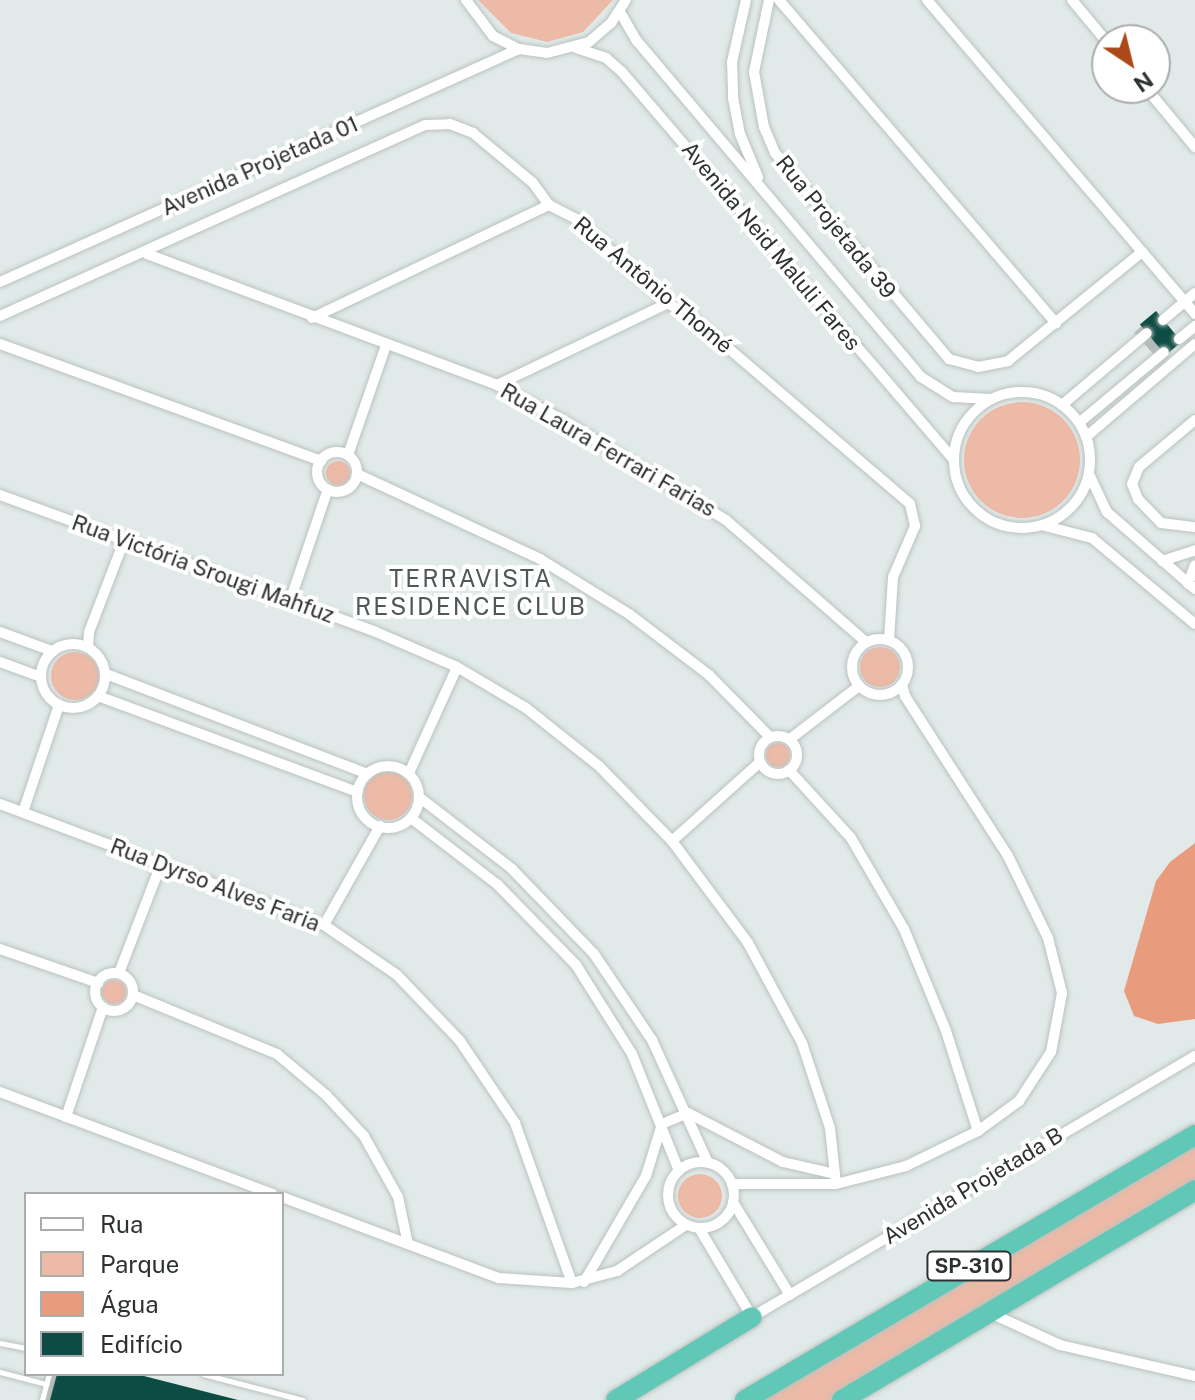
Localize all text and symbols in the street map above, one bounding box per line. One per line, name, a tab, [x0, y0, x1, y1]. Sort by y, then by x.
north arrow	[1091, 24, 1171, 104]
text: N	[1129, 66, 1158, 98]
street label: Avenida Projetada 01	[157, 111, 363, 221]
street label: Avenida Neid Maluli Fares	[676, 136, 866, 356]
street label: Rua Projetada 39	[770, 150, 902, 304]
street label: Rua Antônio Thomé	[568, 211, 738, 359]
street label: Rua Laura Ferrari Farias	[496, 378, 720, 522]
street label: Rua Victória Srougi Mahfuz	[68, 509, 338, 629]
district label: TERRAVISTA RESIDENCE CLUB	[355, 565, 587, 621]
street label: Rua Dyrso Alves Faria	[107, 833, 323, 937]
street label: Avenida Projetada B	[878, 1122, 1068, 1250]
legend	[24, 1192, 284, 1376]
text: Rua	[100, 1210, 143, 1238]
text: Parque	[100, 1250, 179, 1278]
road number: SP-310	[925, 1250, 1013, 1282]
text: Água	[100, 1290, 158, 1318]
text: Edifício	[100, 1330, 183, 1358]

